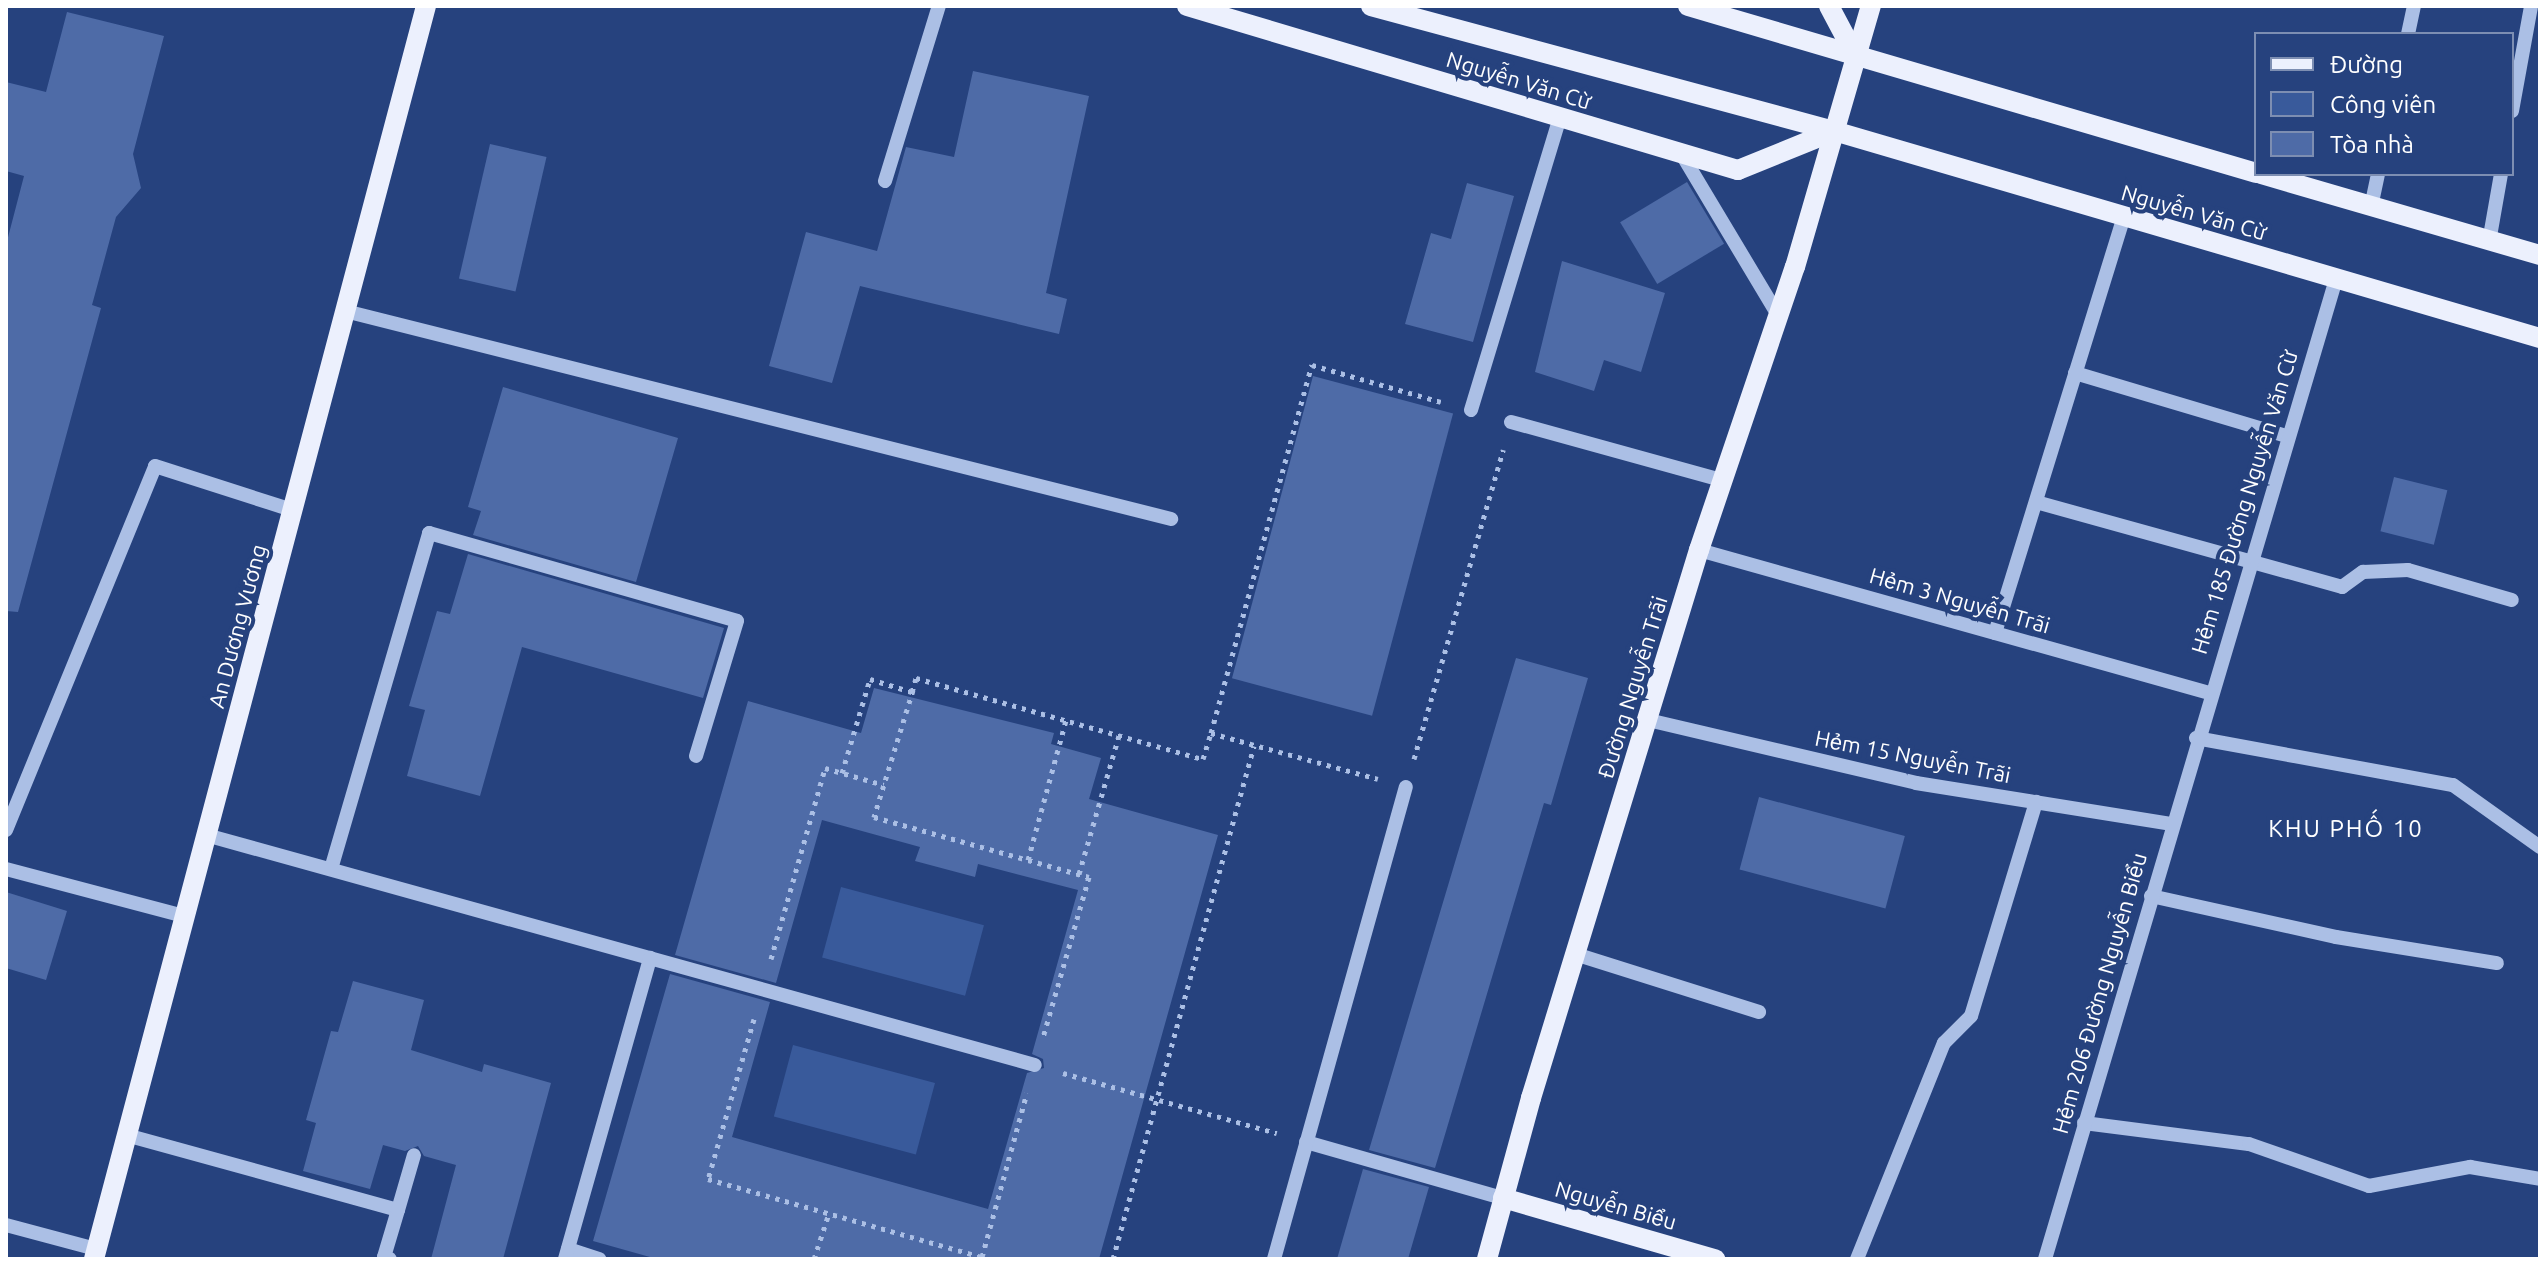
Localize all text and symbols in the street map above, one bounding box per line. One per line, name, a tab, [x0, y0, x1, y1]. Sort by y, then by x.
legend	[2254, 32, 2514, 176]
street label: Nguyễn Văn Cừ	[1443, 45, 1595, 115]
text: Đường	[2330, 51, 2403, 78]
text: Công viên	[2330, 91, 2436, 118]
text: Tòa nhà	[2330, 131, 2414, 158]
street label: Nguyễn Văn Cừ	[2118, 179, 2270, 245]
street label: Hẻm 185 Đường Nguyễn Văn Cừ	[2185, 347, 2303, 657]
street label: An Dương Vương	[202, 541, 272, 711]
street label: Hẻm 3 Nguyễn Trãi	[1867, 562, 2053, 638]
street label: Đường Nguyễn Trãi	[1592, 592, 1672, 782]
street label: Hẻm 15 Nguyễn Trãi	[1813, 724, 2013, 788]
district label: KHU PHỐ 10	[2268, 815, 2424, 843]
street label: Hẻm 206 Đường Nguyễn Biểu	[2046, 849, 2152, 1137]
street label: Nguyễn Biểu	[1552, 1175, 1680, 1235]

